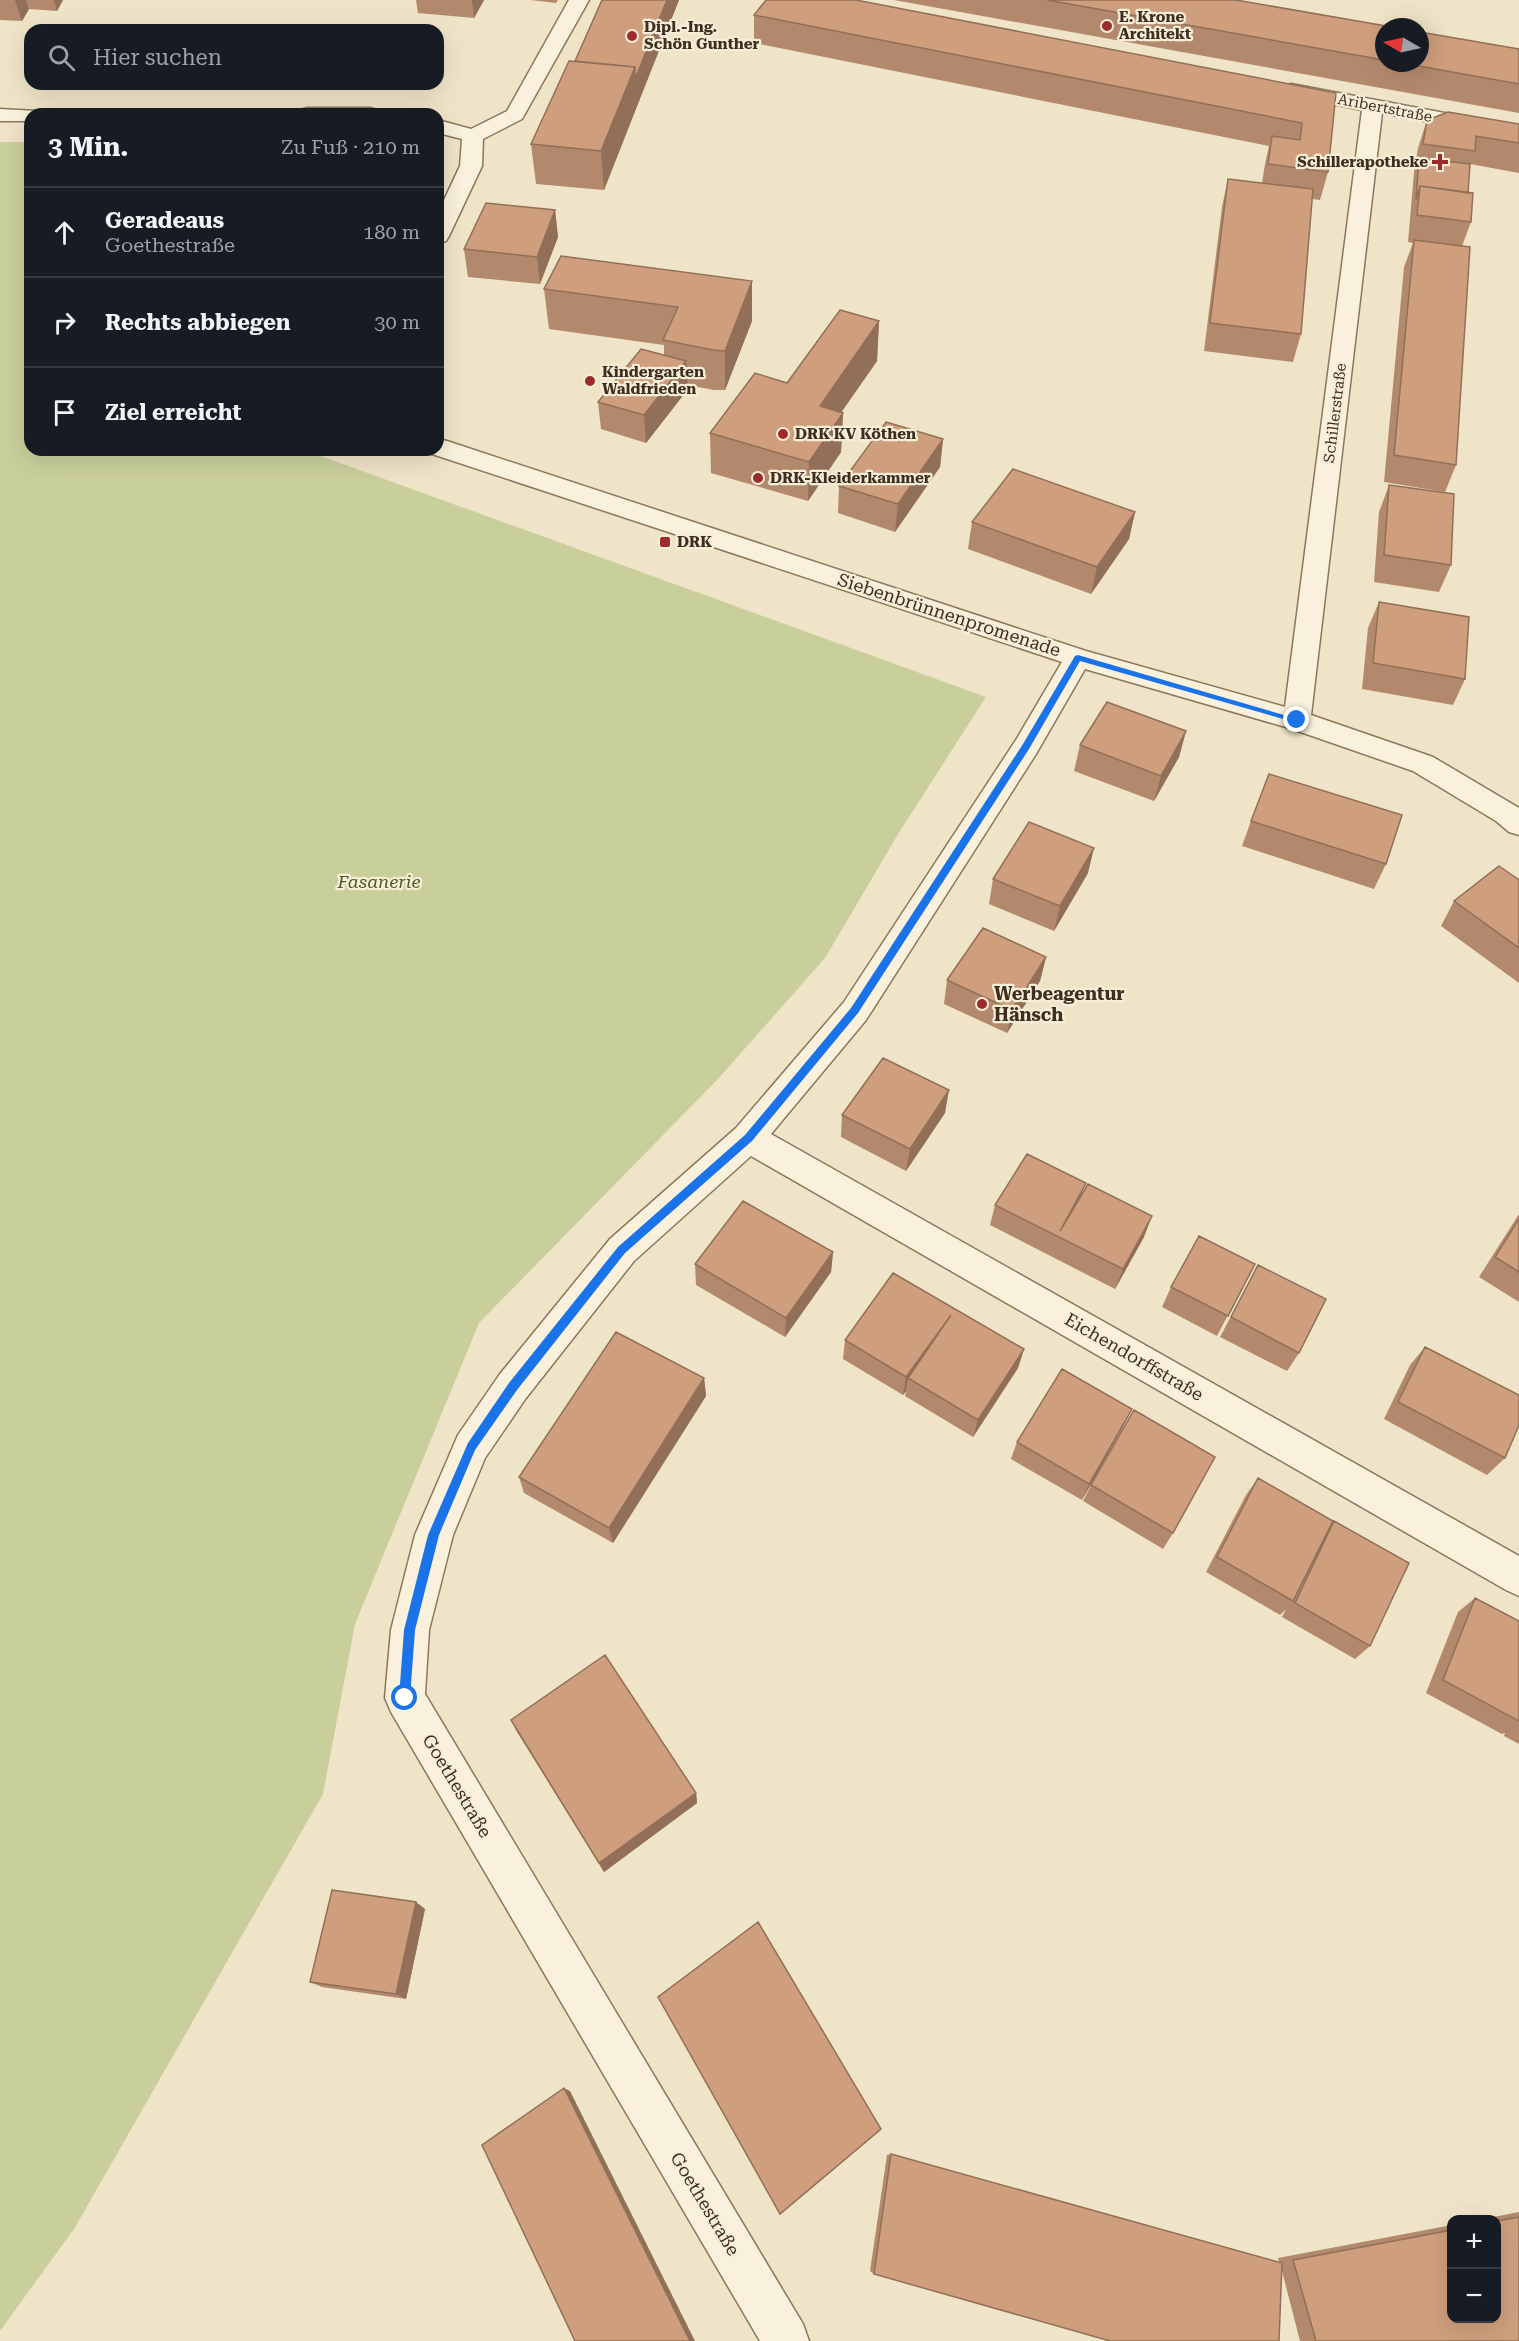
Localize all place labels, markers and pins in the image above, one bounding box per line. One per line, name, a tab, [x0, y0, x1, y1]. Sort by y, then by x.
place label: E. Krone Architekt	[1119, 8, 1191, 43]
place label: Dipl.-Ing. Schön Gunther	[644, 18, 760, 53]
marker: E. Krone Architekt	[1100, 19, 1114, 33]
marker: Dipl.-Ing. Schön Gunther	[625, 29, 639, 43]
place label: Schillerapotheke	[1297, 153, 1428, 171]
marker: Schillerapotheke	[1433, 155, 1447, 169]
place label: Kindergarten Waldfrieden	[602, 363, 704, 398]
marker: Kindergarten Waldfrieden	[583, 374, 597, 388]
place label: DRK KV Köthen	[795, 425, 916, 443]
marker: DRK KV Köthen	[776, 427, 790, 441]
place label: DRK-Kleiderkammer	[770, 469, 931, 487]
marker: DRK-Kleiderkammer	[751, 471, 765, 485]
place label: DRK	[677, 533, 712, 551]
marker: DRK	[658, 535, 672, 549]
place label: Werbeagentur Hänsch	[994, 983, 1124, 1025]
marker: Werbeagentur Hänsch	[975, 997, 989, 1011]

